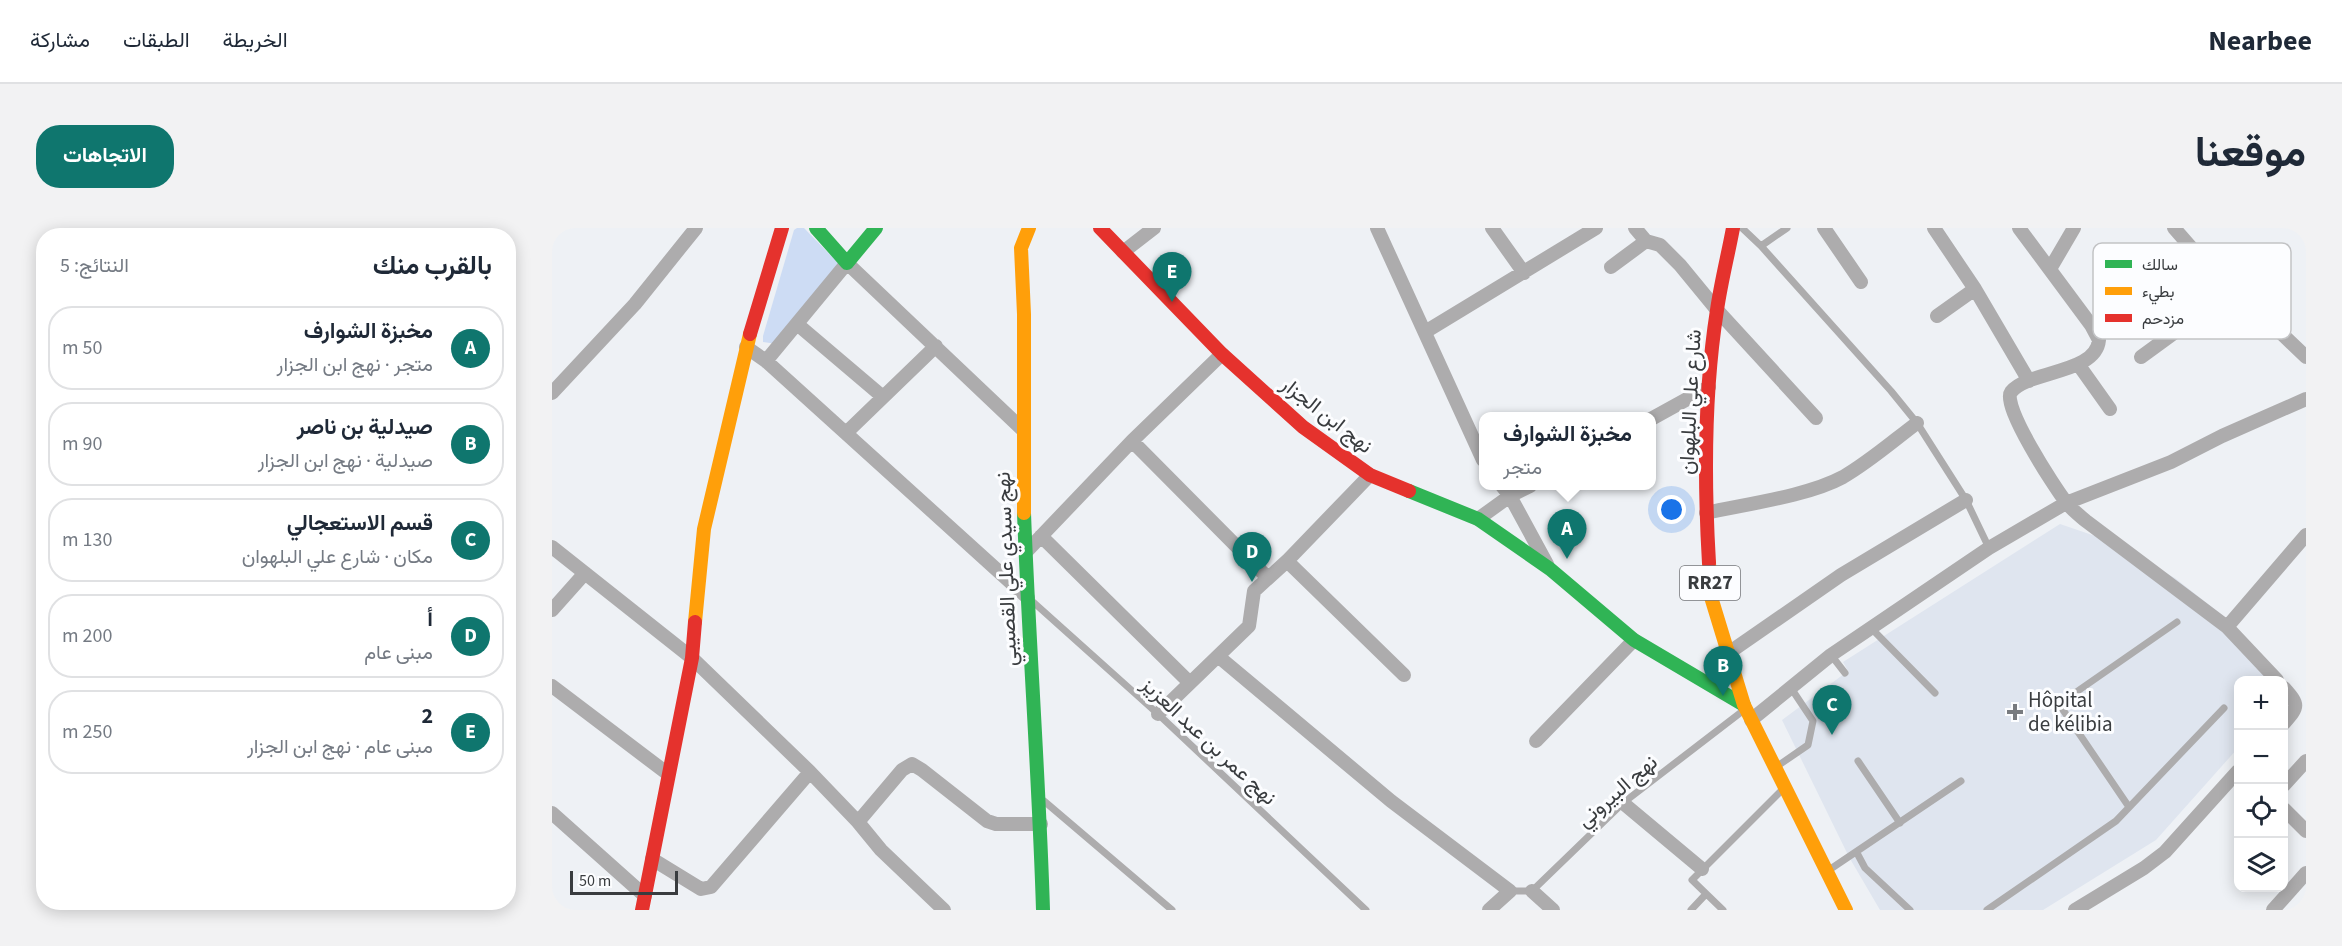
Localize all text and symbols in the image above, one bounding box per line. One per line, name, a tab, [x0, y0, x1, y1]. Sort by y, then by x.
text: Nearbee	[2208, 21, 2312, 61]
text: مشاركة	[30, 25, 90, 55]
text: الطبقات	[123, 25, 190, 55]
text: الخريطة	[223, 25, 288, 55]
text: موقعنا	[2195, 123, 2306, 183]
button: الاتجاهات	[36, 125, 174, 188]
legend	[2093, 243, 2291, 339]
text: بالقرب منك	[373, 247, 492, 284]
text: النتائج: 5	[60, 252, 129, 280]
pin: E	[1152, 253, 1192, 302]
text: سالك	[2142, 254, 2178, 276]
text: بطيء	[2142, 281, 2174, 305]
text: مزدحم	[2142, 308, 2184, 330]
text: مخبزة الشوارف	[304, 315, 433, 347]
street label: شارع علي البلهوان	[1671, 328, 1711, 476]
text: 50 m	[62, 334, 102, 362]
text: A	[465, 334, 476, 362]
text: متجر · نهج ابن الجزار	[277, 351, 433, 379]
street label: نهج ابن الجزار	[1274, 369, 1379, 461]
text: صيدلية بن ناصر	[297, 411, 433, 443]
popup	[1479, 412, 1656, 490]
text: مخبزة الشوارف	[1503, 418, 1632, 450]
text: 90 m	[62, 430, 102, 458]
text: B	[464, 430, 477, 458]
text: صيدلية · نهج ابن الجزار	[258, 447, 433, 475]
text: متجر	[1503, 454, 1542, 482]
street label: نهج سيدي علي القصيبي	[988, 471, 1026, 667]
your location	[1657, 495, 1686, 524]
text: قسم الاستعجالي	[287, 507, 433, 539]
pin: A	[1548, 510, 1586, 559]
text: 130 m	[62, 526, 112, 554]
text: C	[465, 526, 476, 554]
pin: D	[1232, 532, 1272, 582]
text: مكان · شارع علي البلهوان	[242, 543, 433, 571]
road number: RR27	[1680, 566, 1740, 600]
text: أ	[427, 603, 433, 635]
text: 200 m	[62, 622, 112, 650]
text: D	[464, 622, 477, 650]
text: مبنى عام	[364, 639, 433, 667]
pin: B	[1704, 646, 1742, 696]
street label: نهج عمر بن عبد العزيز	[1134, 669, 1284, 812]
map controls	[2234, 676, 2288, 892]
button: +	[2234, 676, 2288, 730]
place label: Hôpital de kélibia	[2028, 685, 2113, 739]
pin: C	[1812, 686, 1852, 735]
text: 2	[421, 700, 433, 732]
marker: Hôpital de kélibia	[2006, 703, 2024, 721]
text: 250 m	[62, 718, 112, 746]
text: E	[465, 718, 476, 746]
button: −	[2234, 730, 2288, 784]
text: مبنى عام · نهج ابن الجزار	[247, 733, 433, 761]
street label: نهج البيروني	[1570, 747, 1665, 836]
button: locate	[2234, 784, 2288, 838]
button: layers	[2234, 838, 2288, 892]
scale bar	[570, 868, 678, 896]
text: 50 m	[579, 870, 611, 892]

